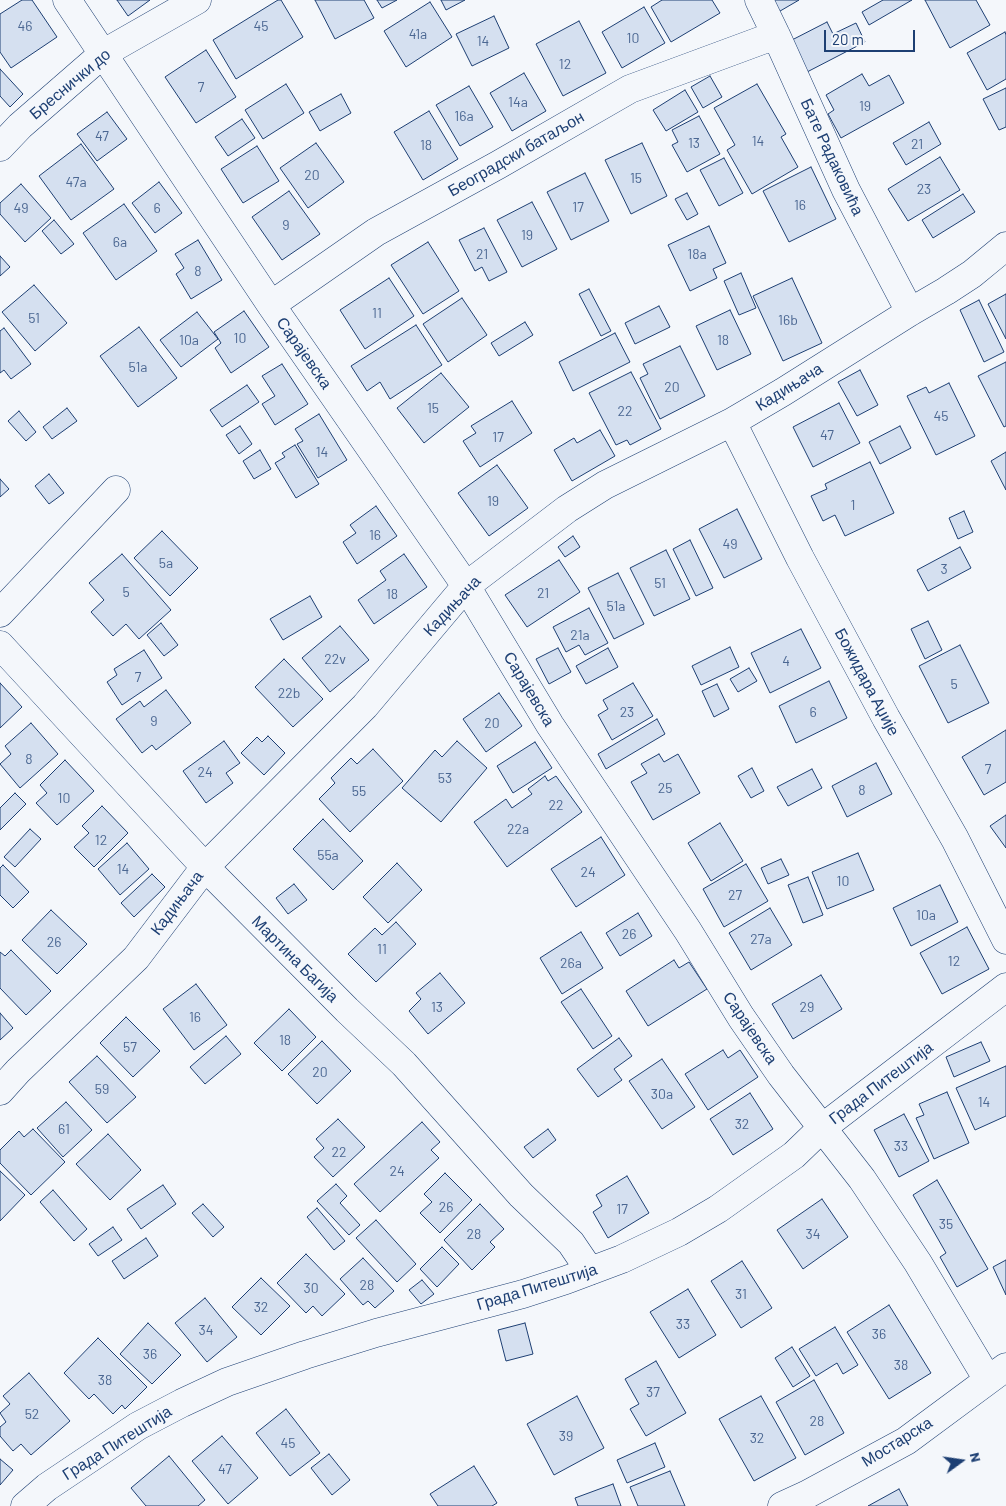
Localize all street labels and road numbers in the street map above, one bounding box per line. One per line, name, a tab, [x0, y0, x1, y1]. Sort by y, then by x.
street label: Бреснички до	[26, 45, 114, 123]
street label: Бате Радаковића	[796, 95, 868, 219]
street label: Београдски батаљон	[445, 107, 587, 201]
street label: Сарајевска	[272, 313, 336, 393]
street label: Кадињача	[752, 359, 826, 415]
street label: Кадињача	[419, 572, 485, 640]
street label: Божидара Аџије	[831, 625, 903, 739]
street label: Сарајевска	[499, 648, 559, 730]
street label: Кадињача	[147, 867, 207, 939]
street label: Мартина Багија	[248, 912, 342, 1006]
street label: Сарајевска	[719, 988, 781, 1068]
street label: Града Питештија	[825, 1038, 937, 1128]
street label: Града Питештија	[474, 1260, 600, 1314]
street label: Града Питештија	[59, 1402, 175, 1484]
street label: Мостарска	[858, 1413, 936, 1471]

